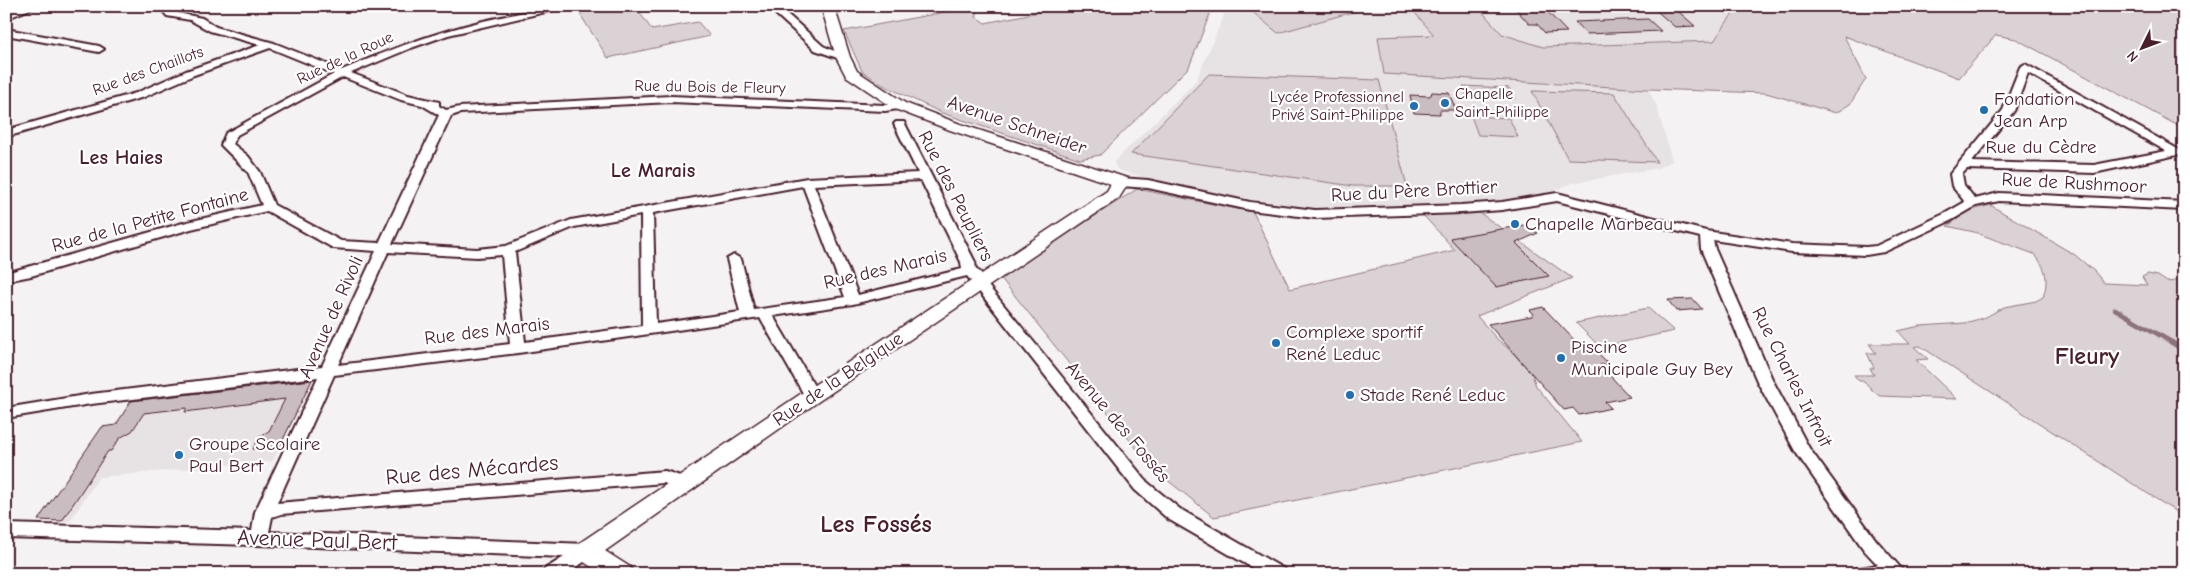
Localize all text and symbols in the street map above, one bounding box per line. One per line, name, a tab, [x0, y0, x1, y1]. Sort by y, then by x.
north arrow	[2118, 22, 2168, 72]
street label: Rue de la Roue	[294, 28, 396, 88]
street label: Rue des Chaillots	[90, 43, 206, 99]
text: N	[2123, 47, 2142, 65]
street label: Rue du Bois de Fleury	[634, 77, 787, 97]
place label: Chapelle Saint-Philippe	[1455, 85, 1549, 121]
place label: Lycée Professionnel Privé Saint-Philippe	[1270, 88, 1404, 124]
place label: Fondation Jean Arp	[1994, 88, 2075, 132]
street label: Avenue Schneider	[945, 91, 1090, 159]
marker: Chapelle Saint-Philippe	[1439, 97, 1451, 109]
marker: Lycée Professionnel Privé Saint-Philippe	[1408, 100, 1420, 112]
marker: Fondation Jean Arp	[1978, 104, 1990, 116]
street label: Rue des Peupliers	[914, 127, 998, 265]
street label: Rue du Cèdre	[1986, 136, 2096, 158]
district label: Les Haies	[79, 146, 163, 169]
district label: Le Marais	[611, 159, 695, 182]
street label: Rue de Rushmoor	[2001, 168, 2148, 198]
street label: Rue du Père Brottier	[1330, 176, 1498, 206]
street label: Rue de la Petite Fontaine	[49, 183, 251, 257]
place label: Chapelle Marbeau	[1525, 213, 1673, 235]
marker: Chapelle Marbeau	[1509, 218, 1521, 230]
street label: Rue des Marais	[821, 244, 949, 294]
street label: Avenue de Rivoli	[294, 252, 368, 382]
street label: Rue Charles Infroit	[1747, 303, 1837, 451]
street label: Rue des Marais	[423, 312, 551, 350]
place label: Complexe sportif René Leduc	[1286, 321, 1424, 365]
street label: Rue de la Belgique	[769, 327, 907, 431]
place label: Piscine Municipale Guy Bey	[1571, 336, 1733, 380]
marker: Complexe sportif René Leduc	[1270, 337, 1282, 349]
district label: Fleury	[2055, 342, 2119, 370]
marker: Piscine Municipale Guy Bey	[1555, 352, 1567, 364]
street label: Avenue des Fossés	[1061, 357, 1175, 487]
place label: Stade René Leduc	[1360, 384, 1506, 406]
marker: Stade René Leduc	[1344, 389, 1356, 401]
place label: Groupe Scolaire Paul Bert	[189, 433, 320, 477]
marker: Groupe Scolaire Paul Bert	[173, 449, 185, 461]
street label: Rue des Mécardes	[385, 450, 559, 490]
district label: Les Fossés	[820, 510, 932, 538]
street label: Avenue Paul Bert	[237, 524, 398, 556]

